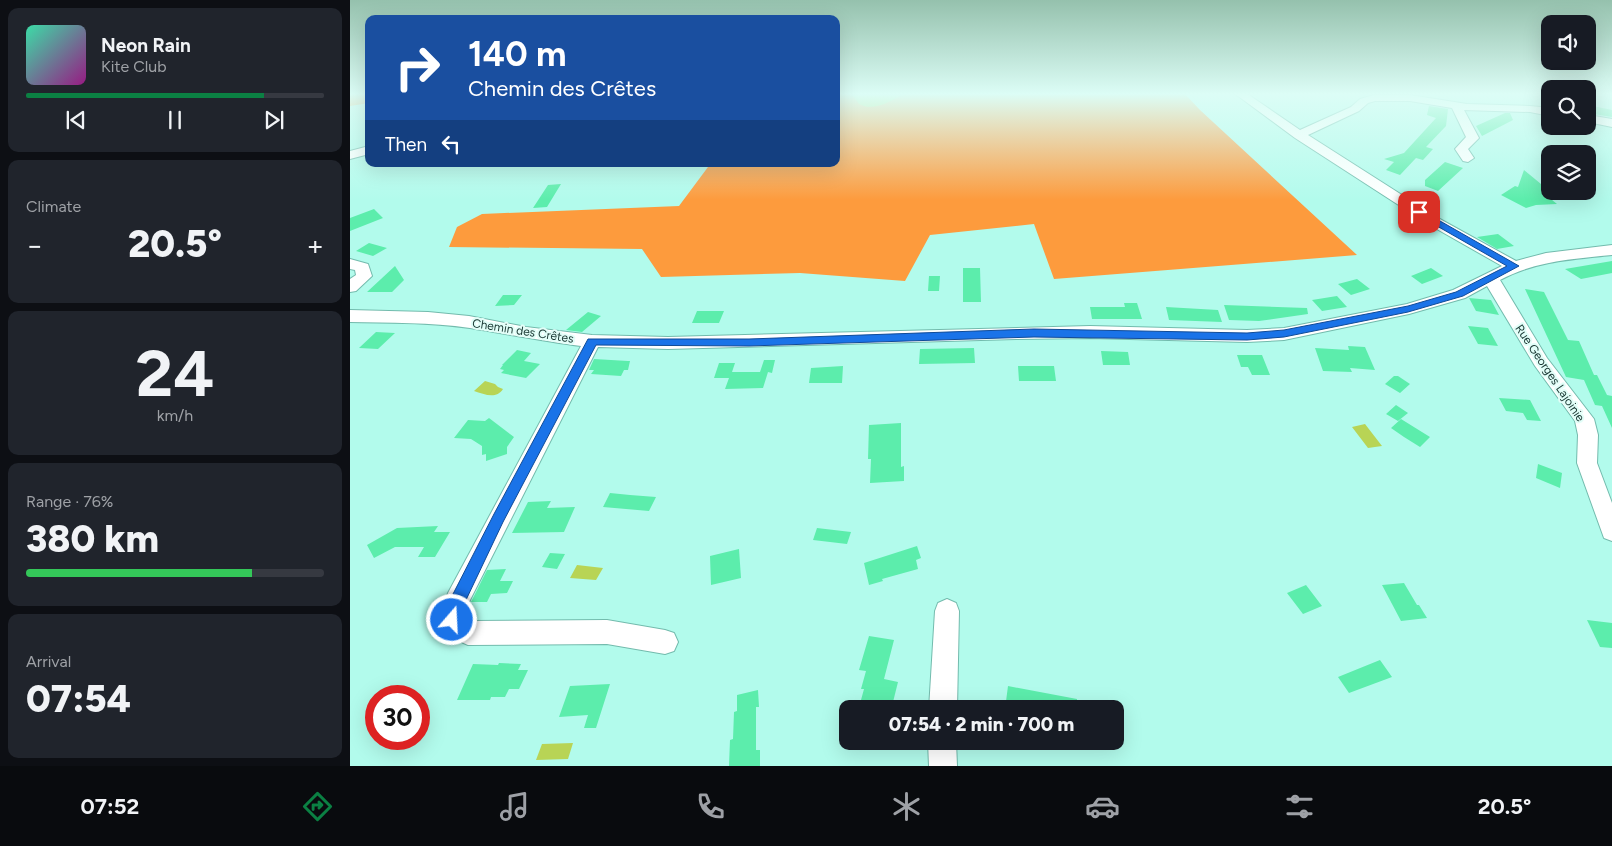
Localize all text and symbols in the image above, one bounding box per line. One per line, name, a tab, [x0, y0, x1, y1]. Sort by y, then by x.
map controls	[1541, 15, 1596, 200]
button: sound	[1541, 15, 1596, 70]
text: 140 m	[468, 33, 566, 75]
text: Neon Rain	[101, 34, 191, 57]
icon: right	[385, 35, 450, 100]
text: Kite Club	[101, 57, 167, 76]
text: Chemin des Crêtes	[468, 75, 656, 102]
button: search	[1541, 80, 1596, 135]
icon: previous	[62, 106, 90, 134]
icon: pause	[161, 106, 189, 134]
icon: next	[260, 106, 288, 134]
icon: left	[437, 130, 465, 158]
text: Then	[385, 133, 427, 156]
button: layers	[1541, 145, 1596, 200]
pin	[1398, 191, 1440, 233]
text: Climate	[26, 197, 81, 216]
icon: arrive	[1405, 198, 1433, 226]
text: 20.5°	[128, 221, 222, 267]
text: −	[26, 228, 43, 262]
text: +	[307, 228, 324, 262]
street label: Chemin des Crêtes	[471, 316, 575, 346]
street label: Rue Georges Lajoinie	[1512, 322, 1588, 425]
text: 24	[136, 334, 214, 412]
text: km/h	[157, 406, 193, 425]
text: Range · 76%	[26, 492, 113, 511]
text: 380 km	[26, 516, 159, 562]
position arrow	[425, 593, 477, 645]
text: Arrival	[26, 652, 71, 671]
text: 07:54	[26, 676, 131, 722]
speed limit sign: 30	[365, 685, 430, 750]
text: 07:54 · 2 min · 700 m	[889, 713, 1074, 736]
icon: directions	[300, 789, 335, 824]
icon: music	[497, 789, 532, 824]
icon: phone	[693, 789, 728, 824]
icon: climate	[889, 789, 924, 824]
icon: car	[1085, 789, 1120, 824]
icon: filters	[1282, 789, 1317, 824]
text: 07:52	[81, 793, 139, 820]
text: 20.5°	[1478, 793, 1531, 820]

